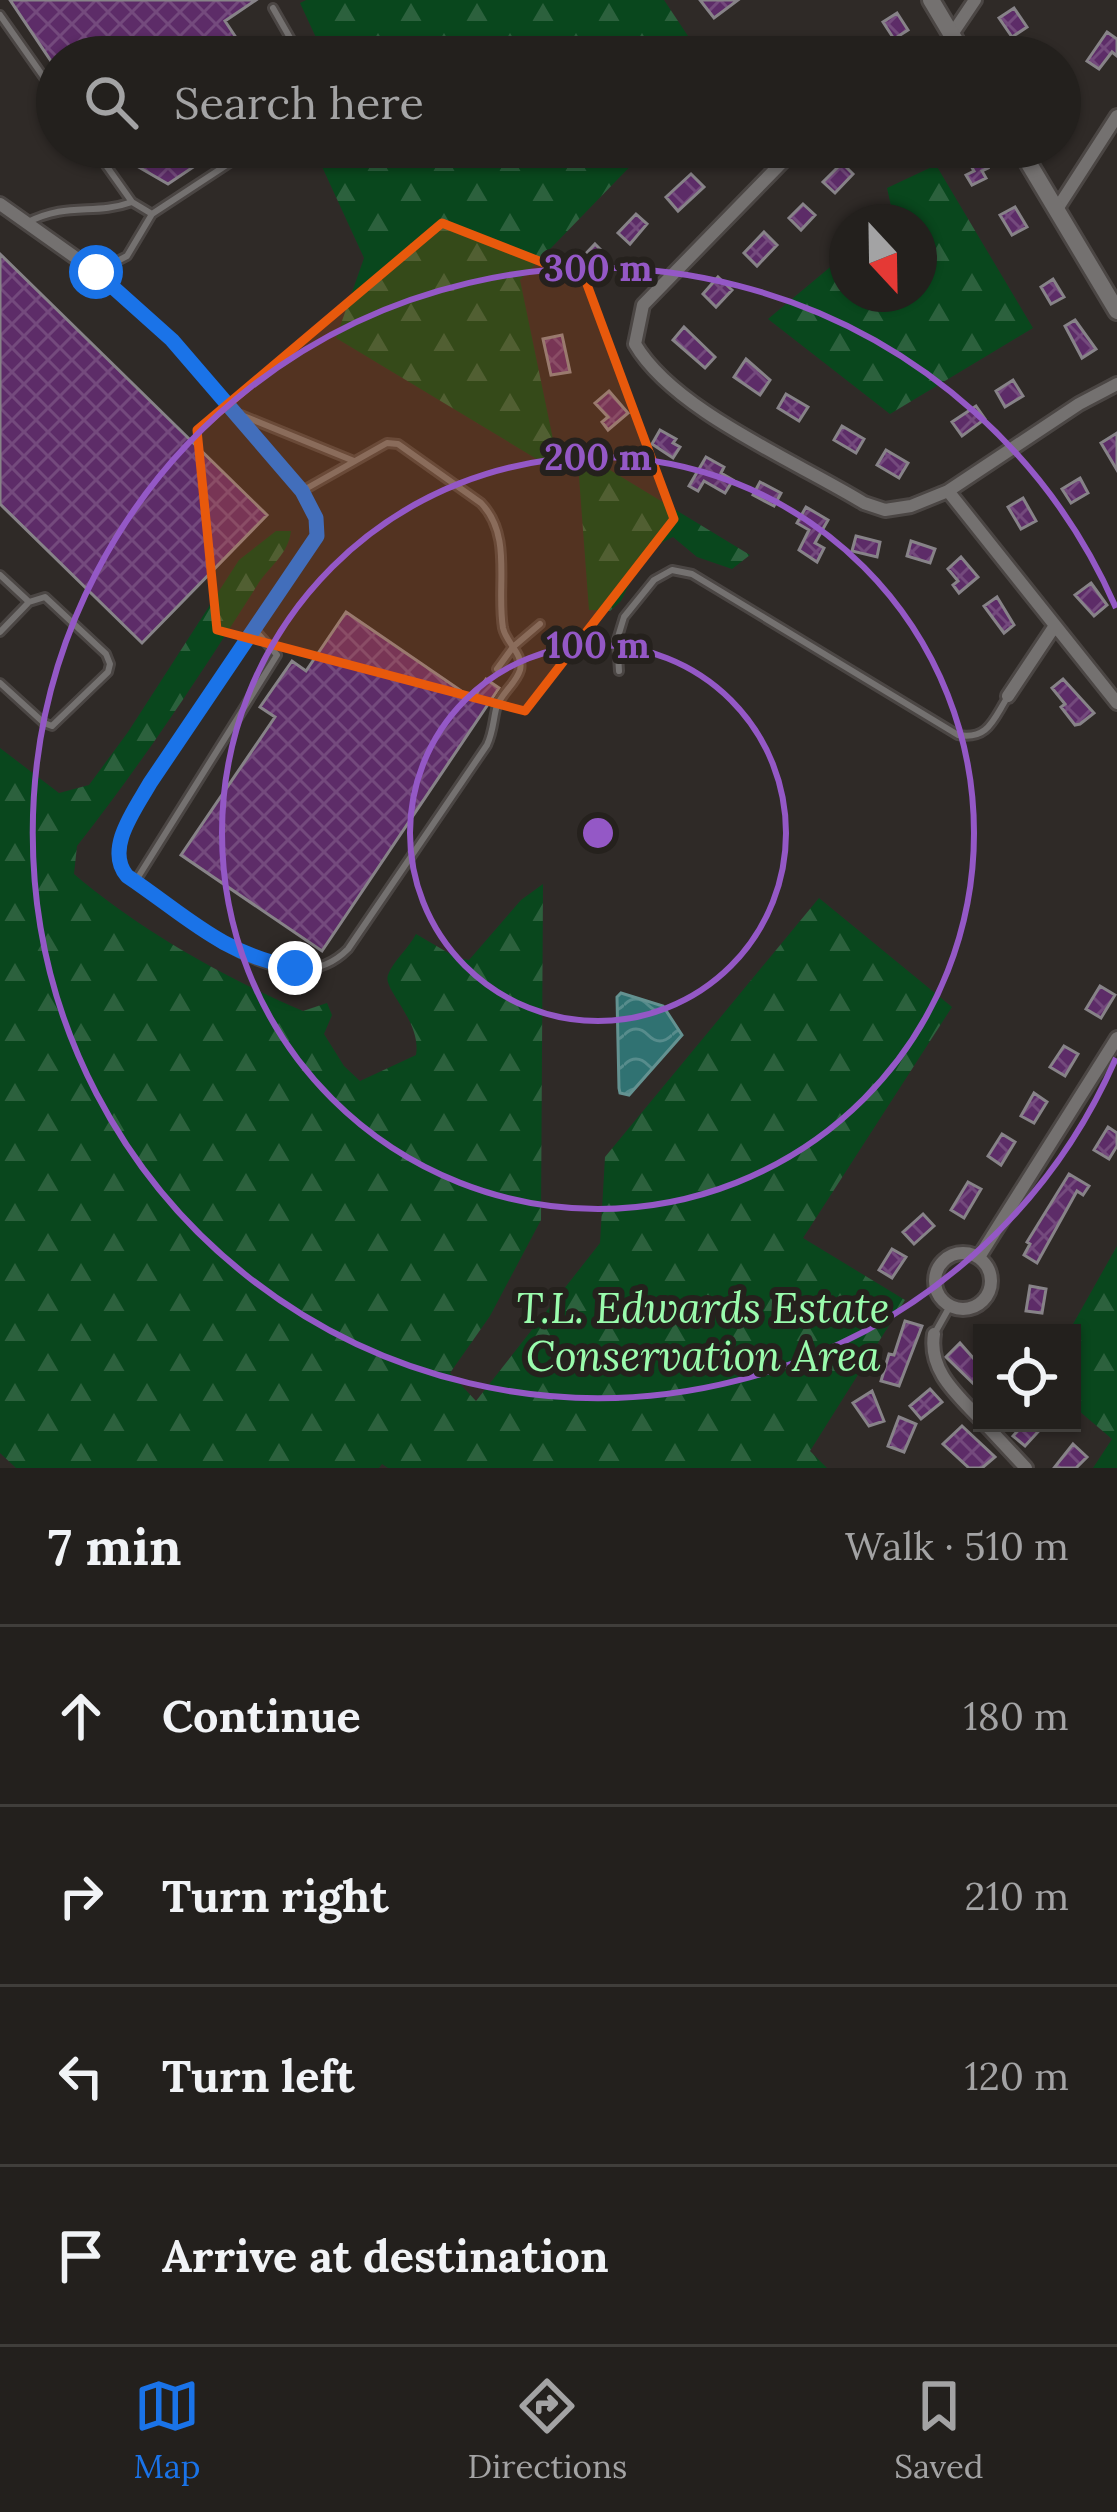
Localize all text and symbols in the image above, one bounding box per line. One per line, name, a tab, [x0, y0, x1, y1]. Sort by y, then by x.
search box	[36, 36, 1081, 168]
icon: search	[78, 69, 144, 135]
text: Search here	[174, 74, 424, 131]
north arrow	[829, 204, 937, 312]
route start	[69, 245, 123, 299]
text: 300 m	[544, 245, 652, 291]
text: 200 m	[544, 434, 652, 480]
text: 100 m	[547, 622, 650, 668]
centre of rings	[577, 812, 619, 854]
route end	[268, 941, 322, 995]
park label: T.L. Edwards Estate Conservation Area	[516, 1281, 890, 1383]
map controls	[973, 1324, 1081, 1432]
button: locate	[973, 1324, 1081, 1432]
text: 7 min	[48, 1514, 181, 1579]
text: Walk · 510 m	[845, 1521, 1069, 1571]
icon: ahead	[48, 1683, 114, 1749]
text: Continue	[162, 1687, 361, 1744]
text: 180 m	[964, 1691, 1069, 1741]
icon: right	[48, 1863, 114, 1929]
text: Turn right	[162, 1867, 389, 1924]
text: 210 m	[965, 1871, 1069, 1921]
icon: left	[48, 2043, 114, 2109]
text: Turn left	[162, 2047, 355, 2104]
text: 120 m	[965, 2051, 1069, 2101]
icon: arrive	[48, 2223, 114, 2289]
text: Arrive at destination	[162, 2227, 609, 2284]
tab: Map	[133, 2373, 201, 2487]
tab: Directions	[468, 2373, 627, 2487]
tab: Saved	[894, 2373, 983, 2487]

